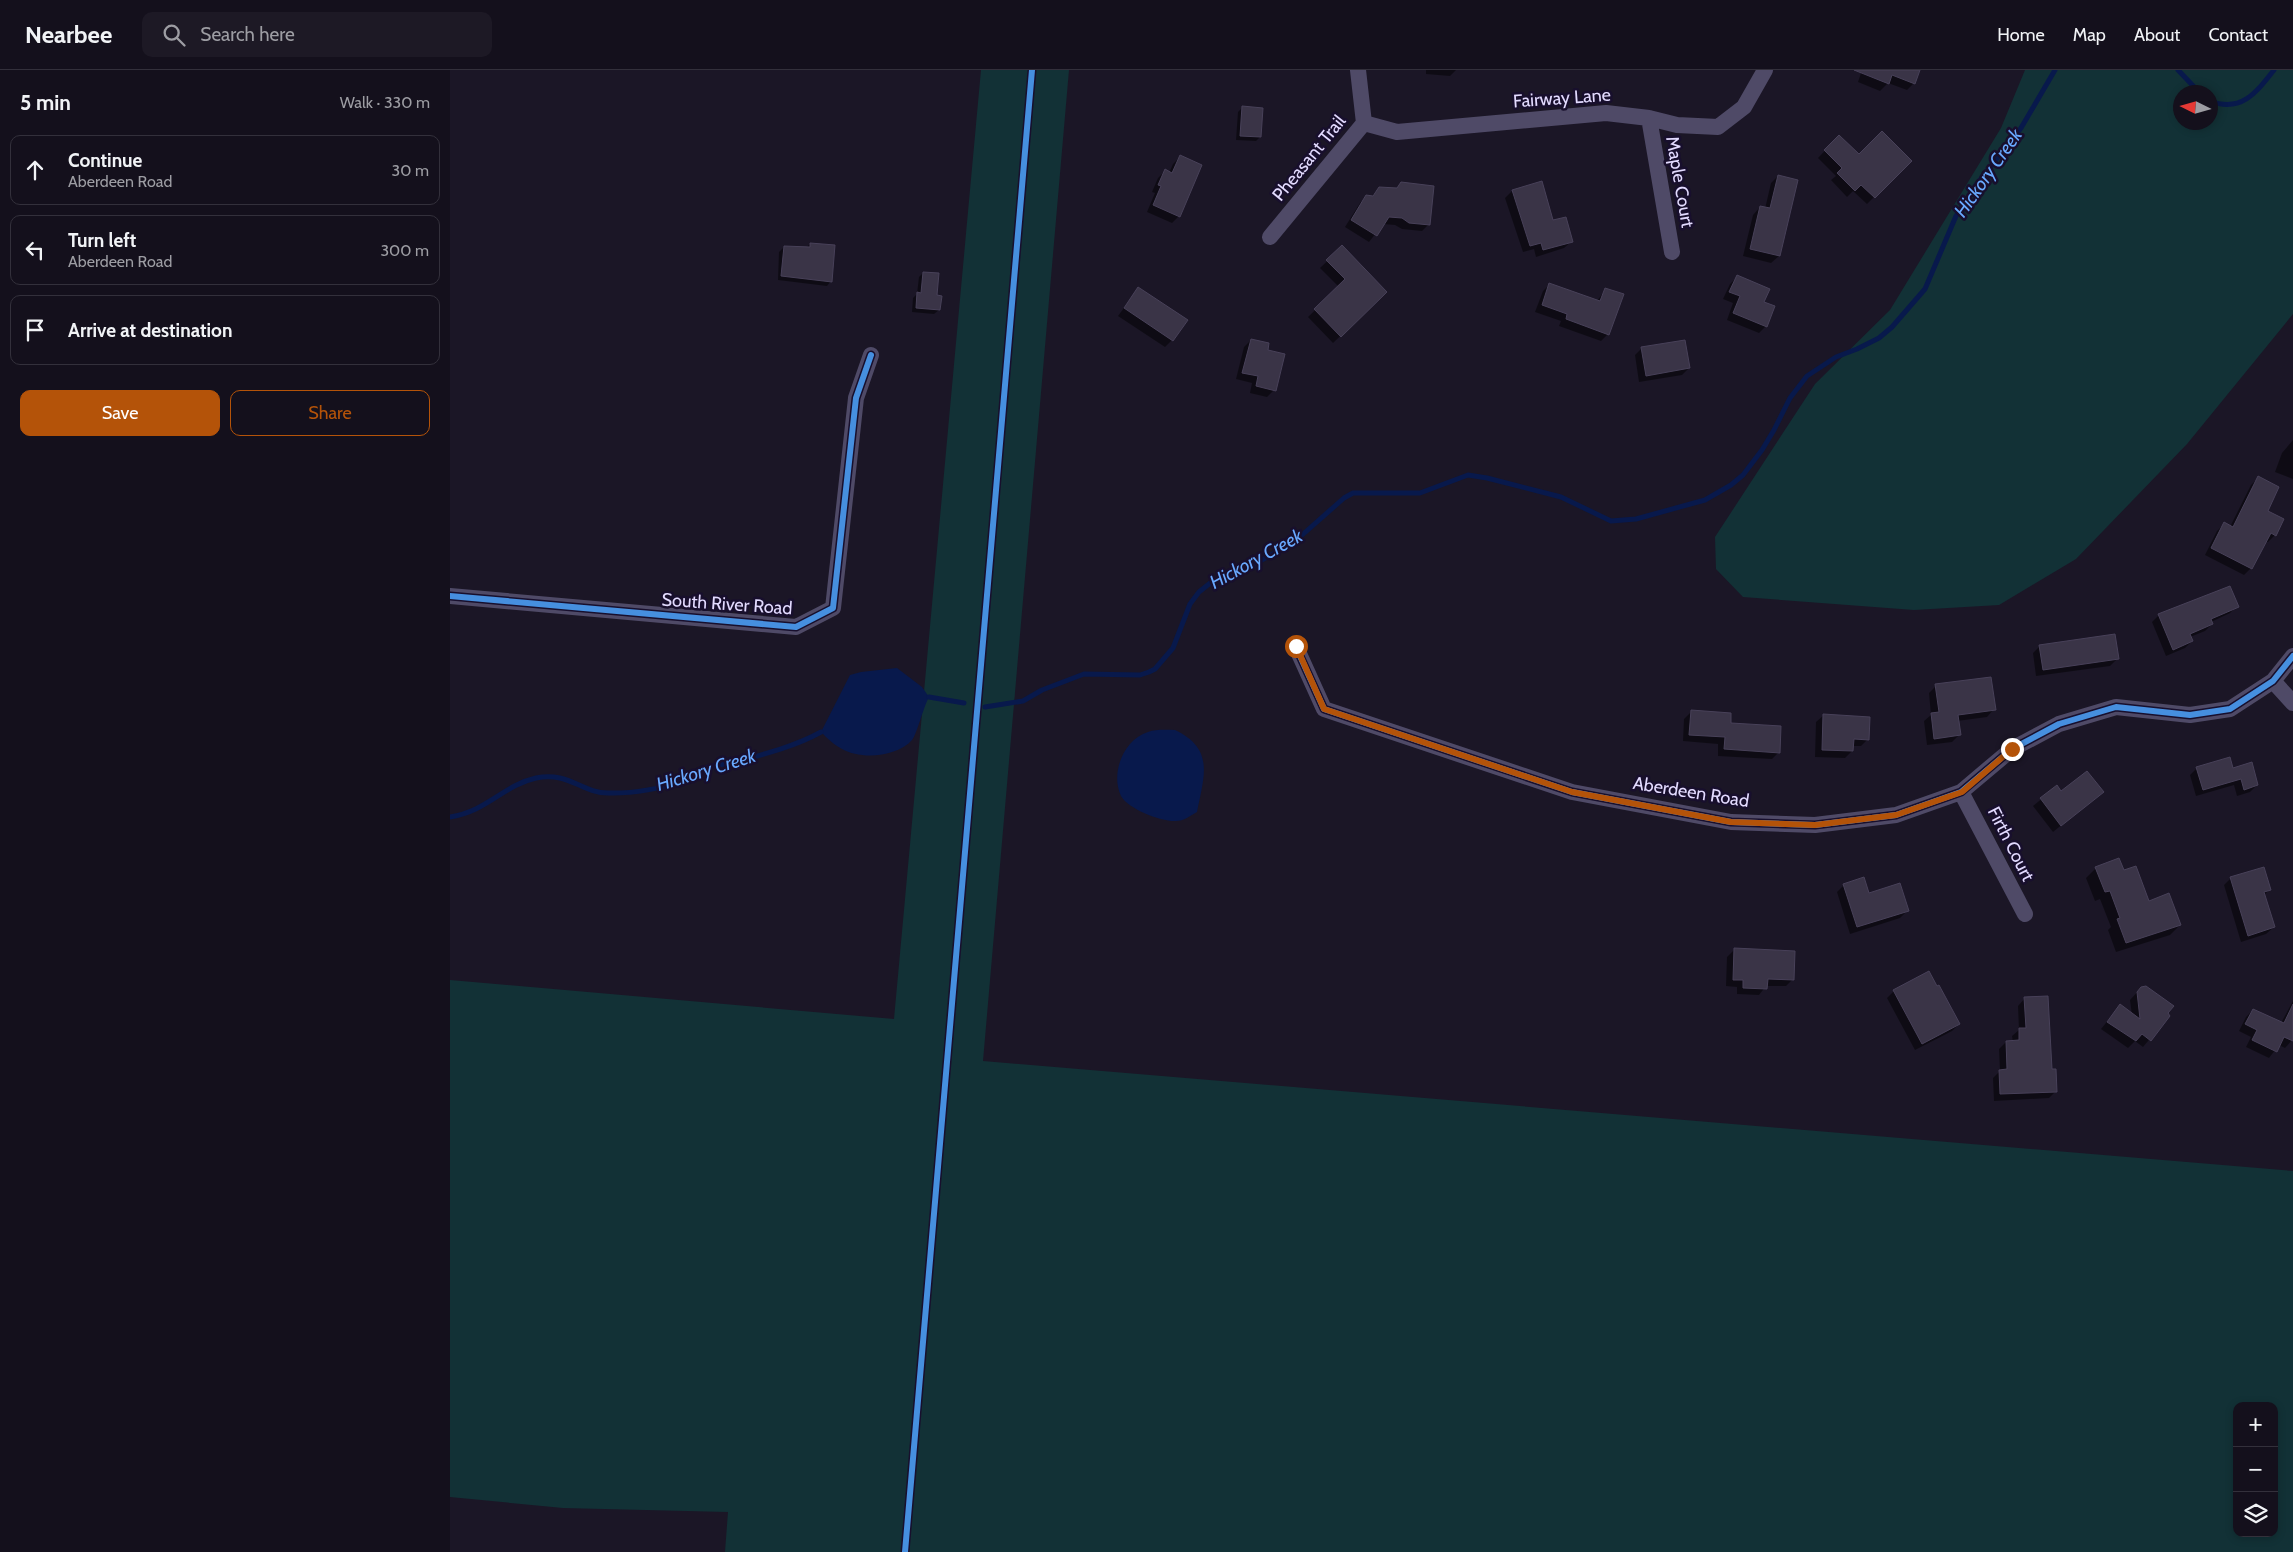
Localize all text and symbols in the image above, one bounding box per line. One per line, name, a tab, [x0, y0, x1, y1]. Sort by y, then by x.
search box	[142, 12, 492, 57]
text: Nearbee	[25, 20, 112, 49]
icon: search	[160, 21, 188, 49]
text: Search here	[200, 23, 295, 46]
text: Home	[1997, 24, 2045, 46]
text: Map	[2073, 24, 2106, 46]
text: About	[2134, 24, 2180, 46]
text: Contact	[2208, 24, 2268, 46]
street label: Fairway Lane	[1512, 84, 1612, 112]
north arrow	[2173, 85, 2218, 130]
text: 5 min	[20, 90, 71, 115]
text: Walk · 330 m	[340, 93, 430, 112]
street label: Pheasant Trail	[1268, 110, 1351, 205]
water label: Hickory Creek	[1949, 124, 2027, 222]
street label: Maple Court	[1661, 135, 1699, 229]
text: Continue	[68, 149, 142, 172]
icon: ahead	[21, 156, 49, 184]
text: 30 m	[392, 161, 429, 180]
text: Aberdeen Road	[68, 172, 172, 191]
text: Turn left	[68, 229, 136, 252]
icon: left	[21, 236, 49, 264]
text: 300 m	[380, 241, 429, 260]
text: Aberdeen Road	[68, 252, 172, 271]
icon: arrive	[21, 316, 49, 344]
text: Arrive at destination	[68, 319, 232, 342]
button: Save	[20, 390, 220, 436]
button: Share	[230, 390, 430, 436]
water label: Hickory Creek	[1205, 524, 1307, 594]
street label: South River Road	[661, 588, 793, 620]
route start	[1285, 635, 1308, 658]
route end	[2001, 738, 2024, 761]
water label: Hickory Creek	[653, 744, 759, 796]
street label: Aberdeen Road	[1631, 772, 1751, 812]
street label: Firth Court	[1983, 803, 2039, 885]
map controls	[2233, 1402, 2278, 1537]
button: +	[2233, 1402, 2278, 1447]
button: −	[2233, 1447, 2278, 1492]
button: layers	[2233, 1492, 2278, 1537]

